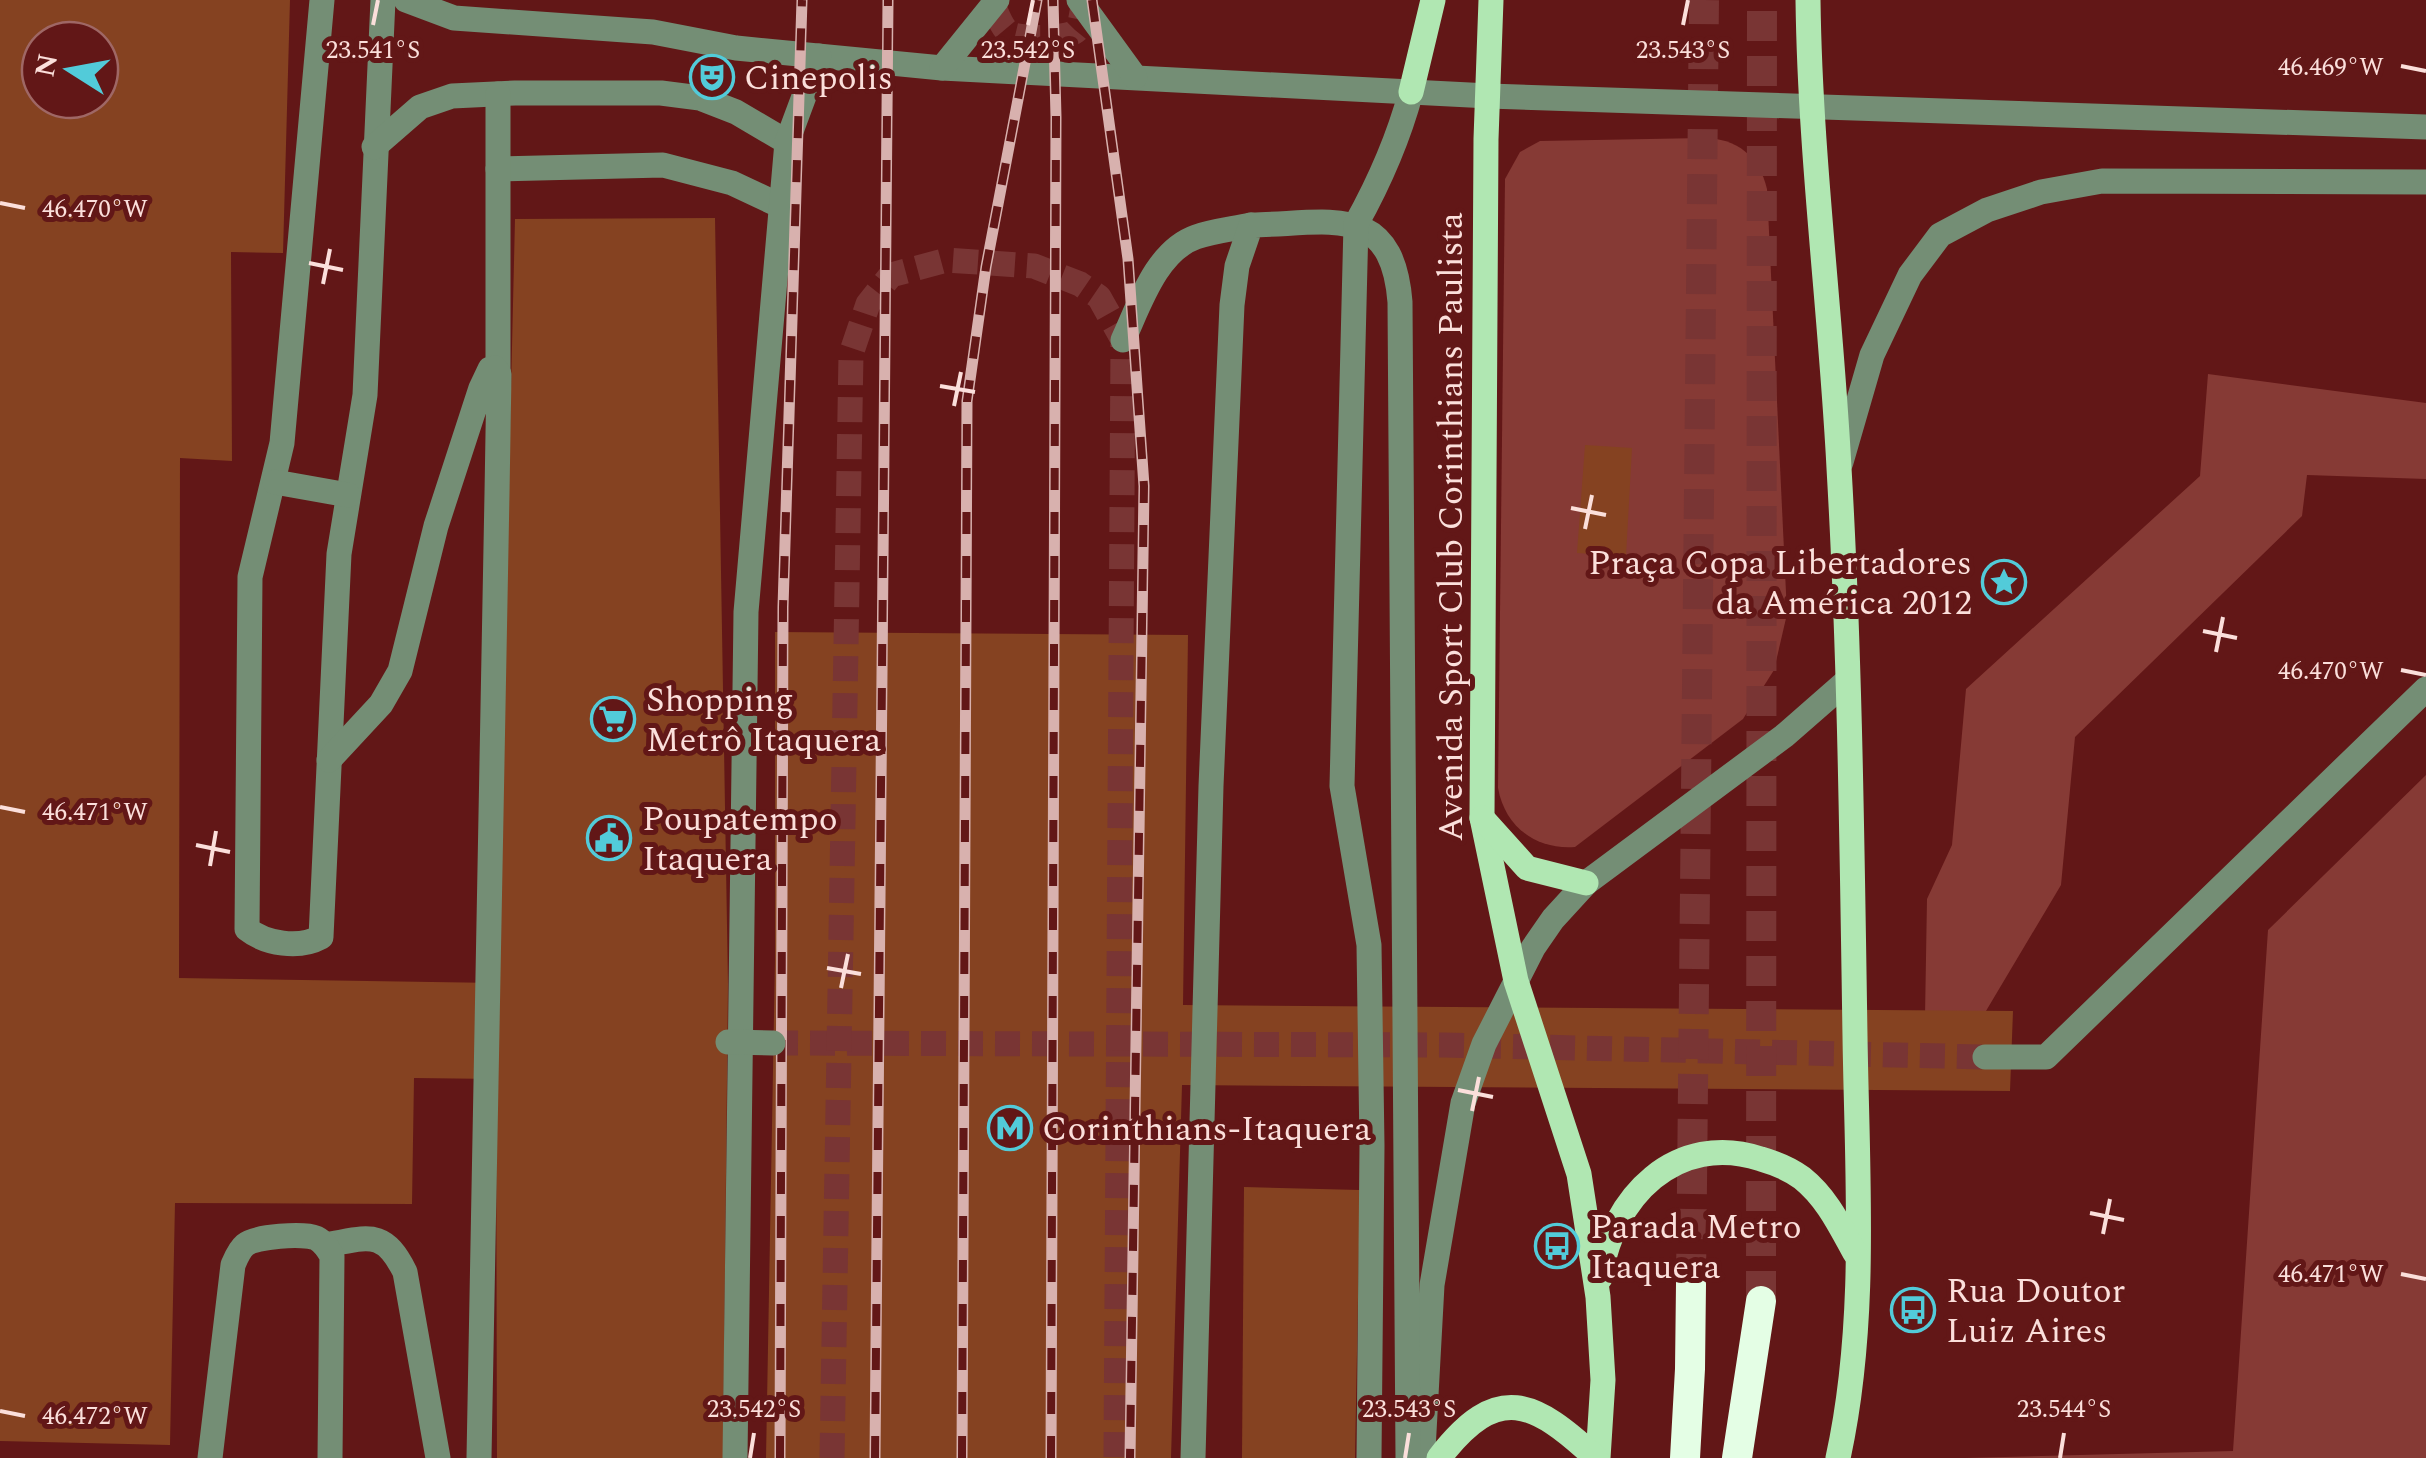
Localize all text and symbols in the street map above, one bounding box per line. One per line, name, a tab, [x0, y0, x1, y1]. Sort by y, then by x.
north arrow	[20, 20, 120, 120]
text: 23.541°S	[326, 32, 420, 70]
text: 23.542°S	[981, 32, 1075, 70]
text: 23.543°S	[1636, 32, 1730, 70]
text: 46.469°W	[2278, 49, 2384, 87]
text: N	[24, 50, 70, 81]
place label: Cinepolis	[744, 52, 893, 105]
theatre icon: Cinepolis	[689, 54, 735, 100]
text: 46.470°W	[42, 191, 148, 229]
street label: Avenida Sport Club Corinthians Paulista	[1425, 212, 1478, 842]
place label: Praça Copa Libertadores da América 2012	[1588, 537, 1972, 630]
place icon: Praça Copa Libertadores da América 2012	[1981, 559, 2027, 605]
text: 46.470°W	[2278, 653, 2384, 691]
place label: Shopping Metrô Itaquera	[646, 674, 881, 767]
supermarket icon: Shopping Metrô Itaquera	[590, 696, 636, 742]
place label: Poupatempo Itaquera	[642, 793, 838, 886]
text: 46.471°W	[42, 794, 148, 832]
public building icon: Poupatempo Itaquera	[586, 815, 632, 861]
place label: Corinthians-Itaquera	[1042, 1103, 1371, 1156]
metro station icon: Corinthians-Itaquera	[987, 1105, 1033, 1151]
place label: Parada Metro Itaquera	[1590, 1201, 1802, 1294]
bus stop icon: Parada Metro Itaquera	[1534, 1223, 1580, 1269]
text: 46.471°W	[2278, 1256, 2384, 1294]
place label: Rua Doutor Luiz Aires	[1946, 1265, 2126, 1358]
bus stop icon: Rua Doutor Luiz Aires	[1890, 1287, 1936, 1333]
text: 23.542°S	[707, 1391, 801, 1429]
text: 23.543°S	[1362, 1391, 1456, 1429]
text: 23.544°S	[2017, 1391, 2111, 1429]
text: 46.472°W	[42, 1398, 148, 1436]

